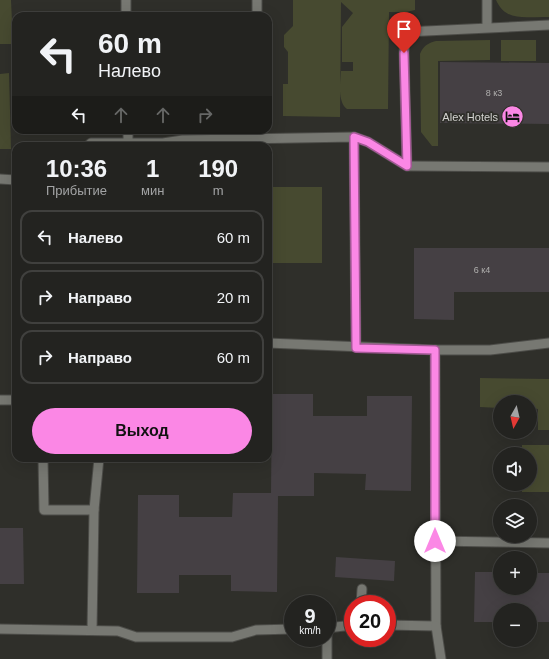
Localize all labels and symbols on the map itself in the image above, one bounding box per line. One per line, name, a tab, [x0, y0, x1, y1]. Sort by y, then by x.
pin	[387, 12, 421, 53]
house number: 8 к3	[486, 88, 502, 98]
hotel icon: Alex Hotels	[500, 104, 526, 130]
place label: Alex Hotels	[442, 111, 498, 123]
house number: 6 к4	[474, 265, 490, 275]
north arrow	[493, 395, 537, 439]
position arrow	[414, 520, 456, 562]
speed limit sign: 20	[344, 595, 396, 647]

